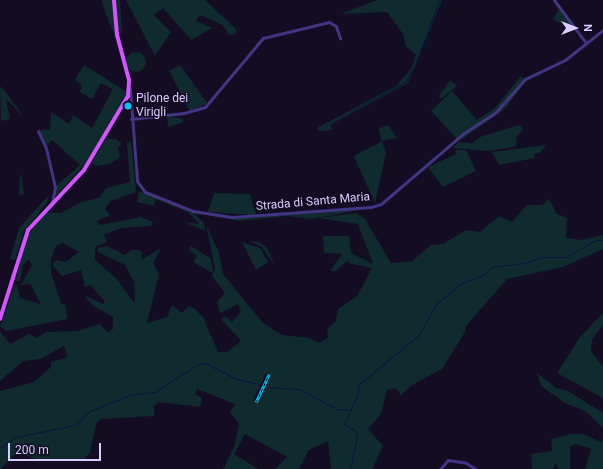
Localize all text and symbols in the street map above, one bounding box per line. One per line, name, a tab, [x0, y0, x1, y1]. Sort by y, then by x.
north arrow	[555, 8, 595, 48]
text: N	[581, 24, 594, 32]
place label: Pilone dei Virigli	[136, 92, 188, 120]
marker: Pilone dei Virigli	[123, 101, 133, 111]
street label: Strada di Santa Maria	[255, 190, 371, 214]
scale bar	[10, 435, 103, 461]
text: 200 m	[15, 443, 49, 457]

